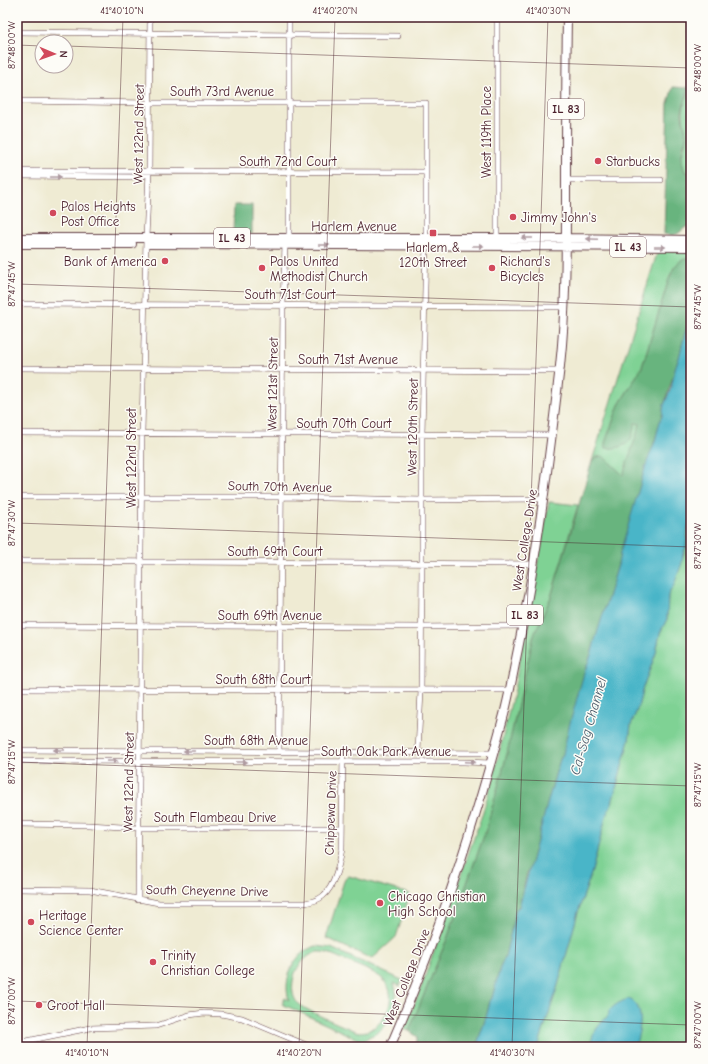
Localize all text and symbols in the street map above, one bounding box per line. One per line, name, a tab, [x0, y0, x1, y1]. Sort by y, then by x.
text: 41°40'10"N	[100, 5, 144, 17]
text: 41°40'20"N	[313, 5, 357, 17]
text: 41°40'30"N	[526, 5, 570, 17]
text: 87°48'00"W	[6, 21, 18, 69]
north arrow	[34, 34, 74, 74]
text: 87°48'00"W	[692, 44, 704, 92]
text: N	[57, 51, 70, 58]
street label: West 122nd Street	[130, 83, 147, 184]
street label: South 73rd Avenue	[170, 84, 275, 99]
street label: West 119th Place	[479, 85, 494, 178]
road number: IL 83	[548, 99, 584, 119]
street label: South 72nd Court	[239, 154, 338, 169]
place label: Starbucks	[606, 154, 660, 169]
marker: Starbucks	[593, 156, 603, 166]
one-way arrow	[50, 174, 63, 180]
place label: Palos Heights Post Office	[61, 199, 136, 229]
marker: Palos Heights Post Office	[48, 208, 58, 218]
place label: Jimmy John's	[521, 210, 596, 225]
marker: Jimmy John's	[508, 212, 518, 222]
street label: Harlem Avenue	[311, 219, 397, 234]
road number: IL 43	[214, 228, 250, 248]
marker: Harlem & 120th Street	[428, 228, 438, 238]
one-way arrow	[520, 235, 533, 241]
one-way arrow	[586, 235, 598, 242]
road number: IL 43	[610, 237, 646, 257]
place label: Harlem & 120th Street	[399, 240, 468, 270]
one-way arrow	[318, 242, 331, 248]
one-way arrow	[472, 243, 485, 249]
one-way arrow	[654, 244, 667, 250]
place label: Bank of America	[64, 254, 157, 269]
place label: Palos United Methodist Church	[270, 254, 368, 284]
place label: Richard's Bicycles	[500, 254, 550, 284]
marker: Bank of America	[160, 256, 170, 266]
text: 87°47'45"W	[6, 261, 18, 307]
marker: Palos United Methodist Church	[257, 263, 267, 273]
marker: Richard's Bicycles	[487, 263, 497, 273]
text: 87°47'45"W	[692, 284, 704, 330]
street label: South 71st Court	[245, 287, 337, 302]
street label: West 121st Street	[264, 336, 281, 431]
street label: South 71st Avenue	[298, 352, 399, 367]
street label: West 120th Street	[404, 377, 421, 476]
street label: West 122nd Street	[124, 407, 139, 508]
street label: South 70th Court	[296, 416, 393, 431]
street label: South 70th Avenue	[228, 478, 333, 495]
street label: West College Drive	[509, 487, 540, 592]
text: 87°47'30"W	[6, 499, 18, 546]
text: 87°47'30"W	[692, 522, 704, 569]
street label: South 69th Court	[227, 544, 324, 559]
road number: IL 83	[507, 605, 543, 625]
street label: South 69th Avenue	[218, 608, 323, 623]
street label: South 68th Court	[216, 672, 312, 687]
water label: Cal-Sag Channel	[566, 675, 611, 777]
street label: West 122nd Street	[120, 731, 137, 832]
street label: South 68th Avenue	[204, 733, 309, 748]
text: 87°47'15"W	[6, 739, 18, 784]
street label: South Oak Park Avenue	[321, 744, 452, 759]
one-way arrow	[52, 747, 65, 753]
one-way arrow	[182, 748, 195, 754]
one-way arrow	[106, 758, 119, 764]
one-way arrow	[236, 759, 249, 765]
one-way arrow	[464, 759, 477, 765]
text: 87°47'15"W	[692, 762, 704, 807]
street label: Chippewa Drive	[322, 770, 339, 856]
street label: South Flambeau Drive	[154, 810, 277, 825]
street label: South Cheyenne Drive	[146, 882, 269, 899]
place label: Chicago Christian High School	[388, 889, 486, 919]
marker: Chicago Christian High School	[375, 898, 385, 908]
place label: Heritage Science Center	[39, 908, 124, 938]
marker: Heritage Science Center	[26, 917, 36, 927]
street label: West College Drive	[380, 926, 433, 1028]
place label: Trinity Christian College	[161, 948, 255, 978]
marker: Trinity Christian College	[148, 957, 158, 967]
text: 87°47'00"W	[6, 977, 18, 1025]
place label: Groot Hall	[47, 998, 105, 1013]
marker: Groot Hall	[34, 1000, 44, 1010]
text: 87°47'00"W	[692, 1001, 704, 1049]
text: 41°40'10"N	[65, 1047, 109, 1059]
text: 41°40'20"N	[277, 1047, 321, 1059]
text: 41°40'30"N	[490, 1047, 534, 1059]

